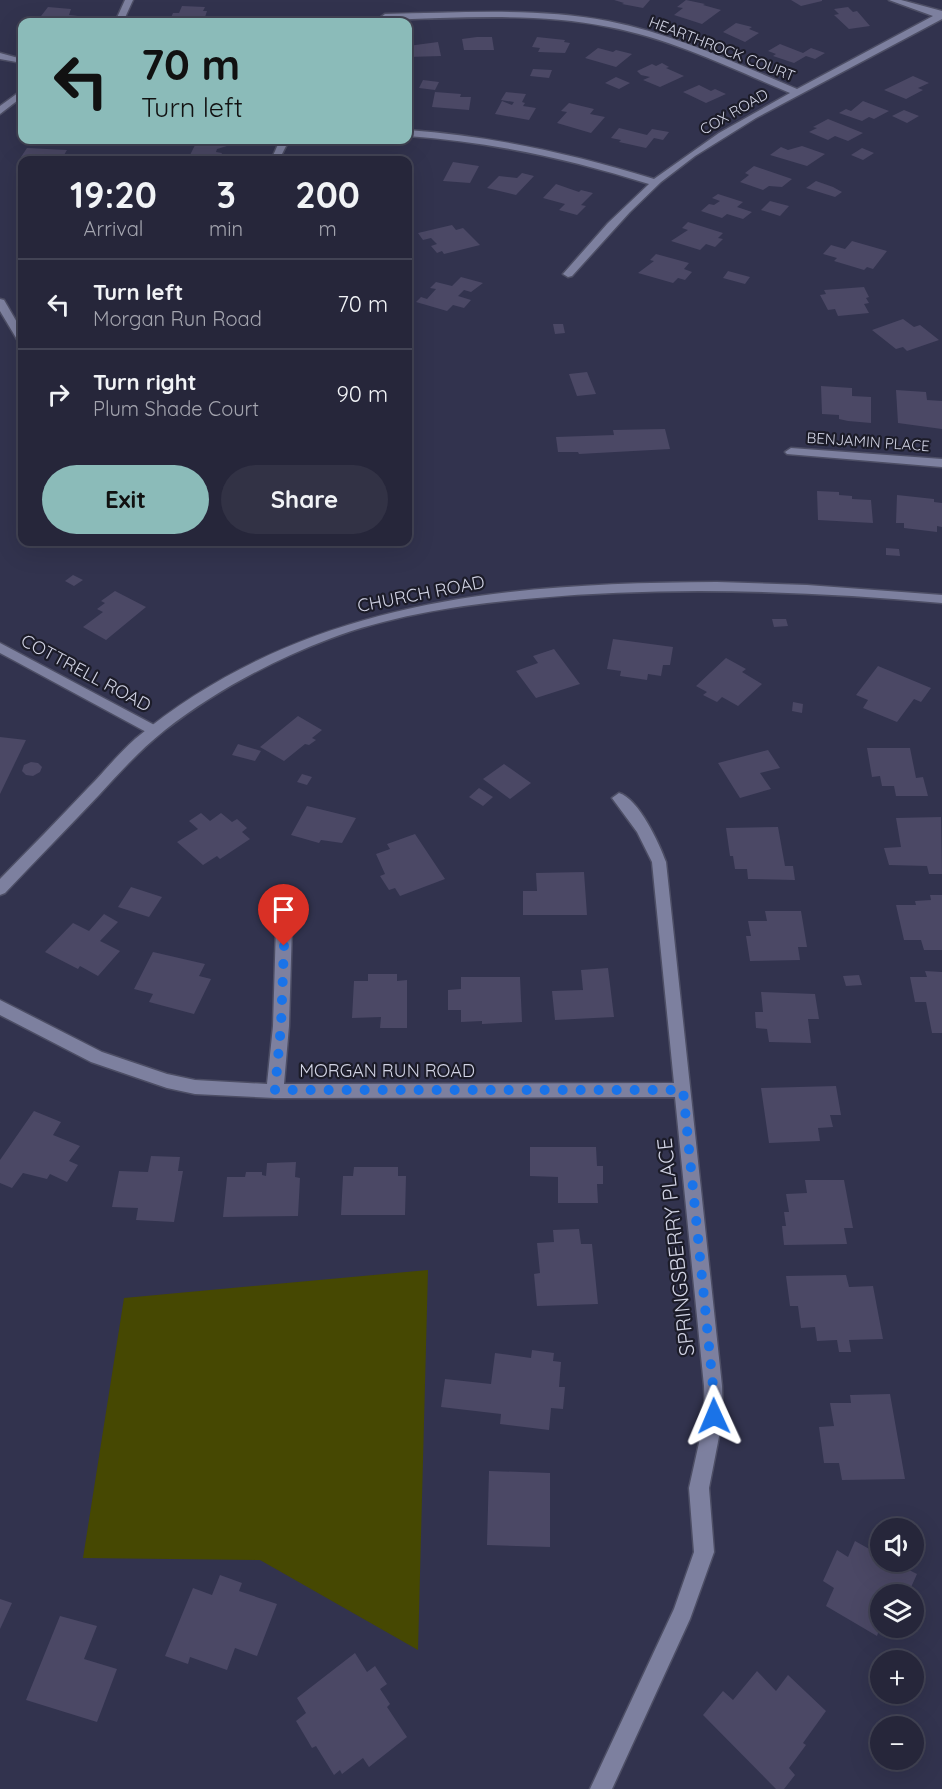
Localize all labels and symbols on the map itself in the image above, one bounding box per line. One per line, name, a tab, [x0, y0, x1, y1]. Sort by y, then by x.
street label: HEARTHROCK COURT	[646, 12, 798, 85]
street label: COX ROAD	[696, 84, 772, 139]
street label: BENJAMIN PLACE	[806, 428, 930, 455]
street label: CHURCH ROAD	[355, 570, 487, 617]
street label: COTTRELL ROAD	[17, 629, 155, 717]
pin	[258, 884, 309, 946]
street label: MORGAN RUN ROAD	[299, 1059, 475, 1082]
street label: SPRINGSBERRY PLACE	[651, 1137, 699, 1357]
position arrow	[682, 1384, 746, 1448]

